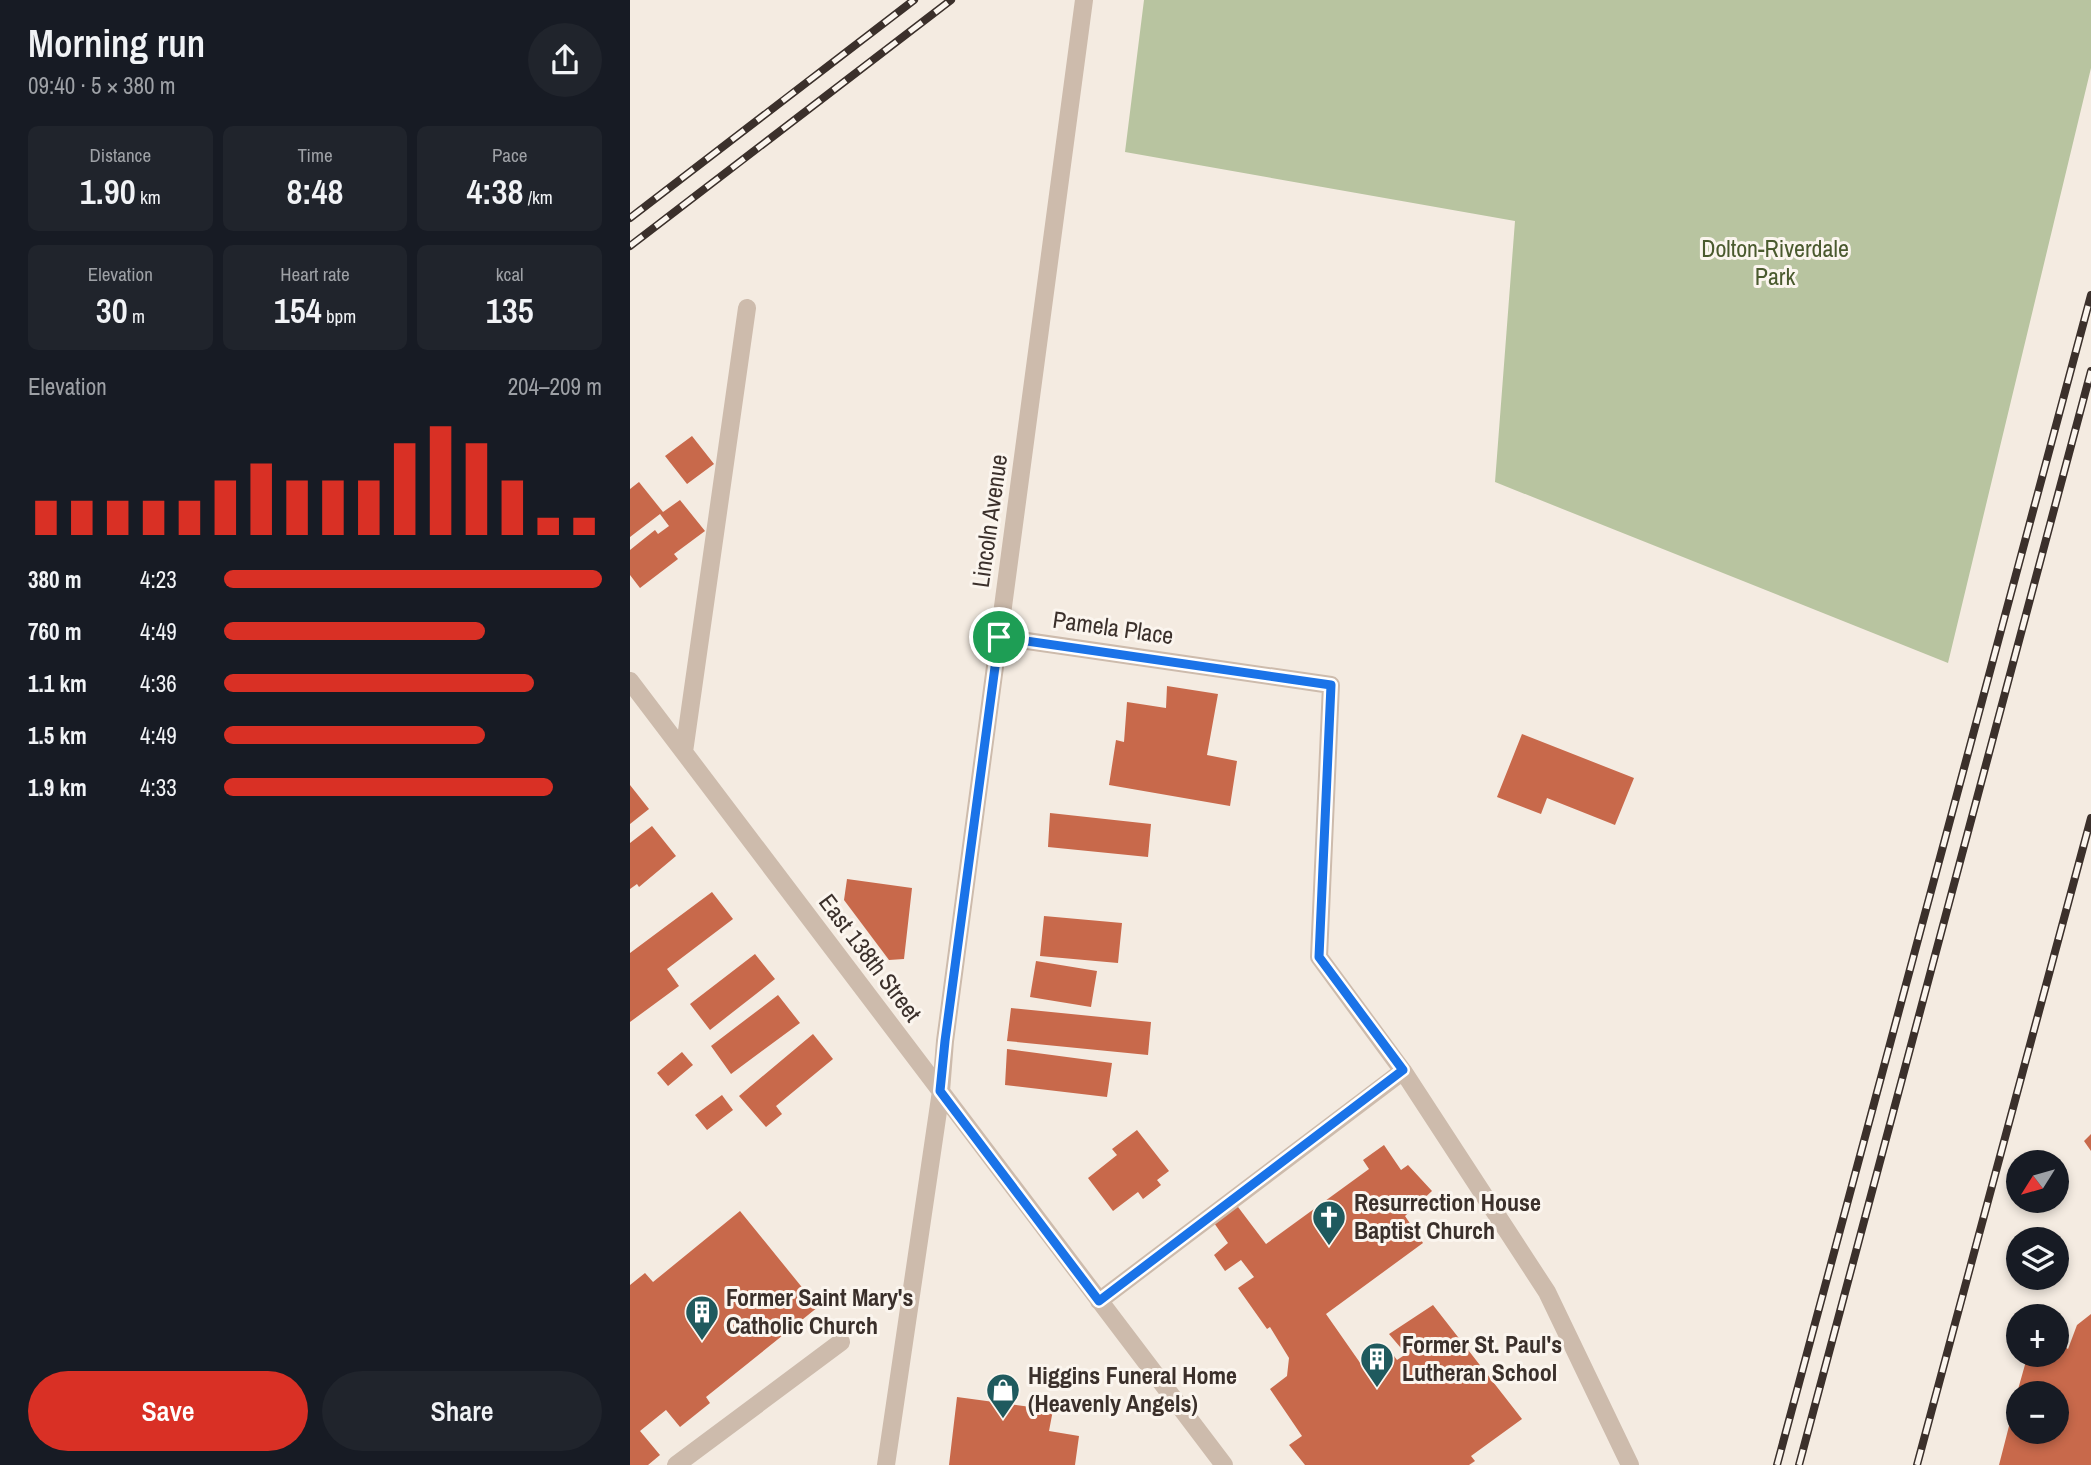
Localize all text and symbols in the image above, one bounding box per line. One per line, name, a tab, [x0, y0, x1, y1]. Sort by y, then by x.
text: Morning run	[28, 18, 205, 69]
button: share	[528, 23, 602, 97]
text: 09:40 · 5 × 380 m	[28, 70, 175, 101]
text: Distance	[90, 142, 151, 168]
text: Time	[297, 142, 333, 168]
text: Pace	[492, 142, 527, 168]
text: 1.90	[80, 168, 136, 215]
text: 8:48	[287, 168, 343, 215]
text: 4:38	[466, 168, 523, 215]
text: km	[136, 184, 161, 210]
text: /km	[523, 184, 553, 210]
park label: Dolton-Riverdale Park	[1701, 232, 1849, 292]
text: Elevation	[88, 261, 153, 287]
text: Heart rate	[280, 261, 350, 287]
text: kcal	[496, 261, 524, 287]
text: 30	[96, 287, 128, 334]
text: 154	[274, 287, 322, 334]
text: 135	[486, 287, 534, 334]
text: m	[128, 303, 145, 329]
text: bpm	[322, 303, 356, 329]
text: Elevation	[28, 371, 107, 402]
text: 204–209 m	[508, 371, 602, 402]
street label: Lincoln Avenue	[964, 452, 1014, 590]
text: 380 m	[28, 564, 81, 595]
text: 4:23	[140, 564, 177, 595]
street label: Pamela Place	[1051, 603, 1175, 651]
pin	[969, 607, 1029, 667]
text: 760 m	[28, 616, 81, 647]
text: 4:49	[140, 616, 177, 647]
icon: arrive	[980, 618, 1018, 656]
text: 1.1 km	[28, 668, 87, 699]
text: 4:36	[140, 668, 177, 699]
text: 1.5 km	[28, 720, 87, 751]
text: 4:49	[140, 720, 177, 751]
text: 1.9 km	[28, 772, 87, 803]
text: 4:33	[140, 772, 177, 803]
street label: East 138th Street	[812, 887, 930, 1028]
north arrow	[2006, 1150, 2068, 1213]
map controls	[2006, 1150, 2069, 1444]
place label: Resurrection House Baptist Church	[1354, 1186, 1541, 1246]
church icon: Resurrection House Baptist Church	[1310, 1198, 1348, 1247]
button: layers	[2006, 1227, 2069, 1290]
place label: Former Saint Mary's Catholic Church	[726, 1281, 914, 1341]
building icon: Former Saint Mary's Catholic Church	[683, 1293, 721, 1342]
button: +	[2006, 1304, 2069, 1367]
place label: Former St. Paul's Lutheran School	[1402, 1328, 1562, 1388]
building icon: Former St. Paul's Lutheran School	[1358, 1340, 1396, 1389]
place label: Higgins Funeral Home (Heavenly Angels)	[1028, 1359, 1237, 1419]
button: Save	[28, 1371, 308, 1451]
button: Share	[322, 1371, 602, 1451]
shop icon: Higgins Funeral Home (Heavenly Angels)	[984, 1371, 1022, 1420]
button: −	[2006, 1381, 2069, 1444]

